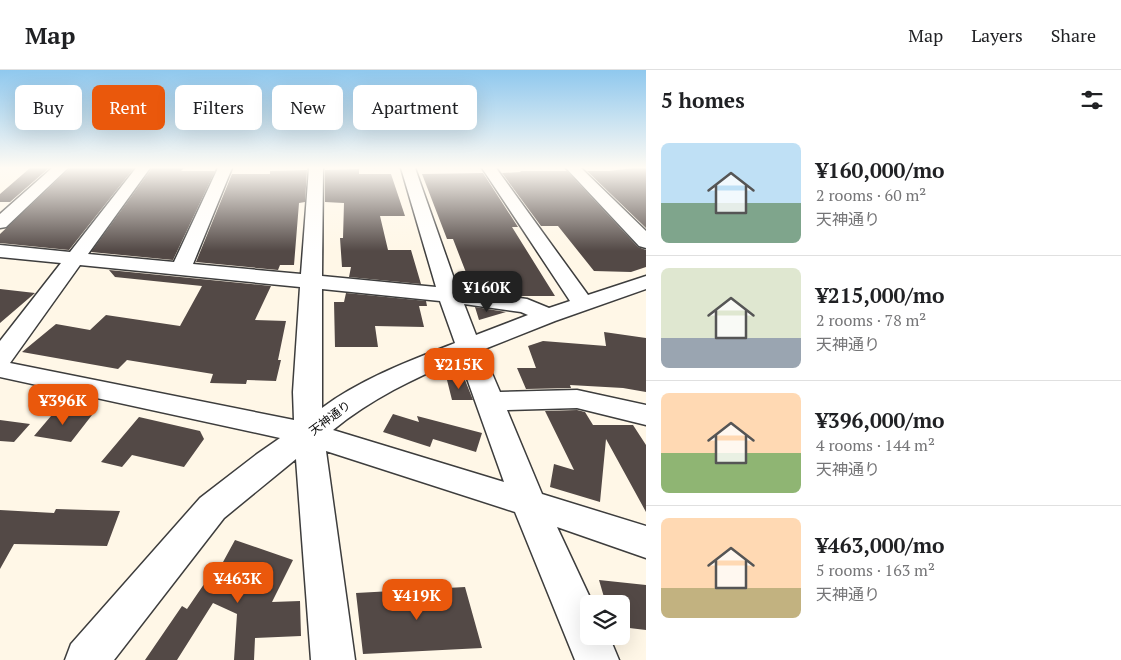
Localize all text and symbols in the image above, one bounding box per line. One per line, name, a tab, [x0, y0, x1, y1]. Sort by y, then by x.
text: Map	[25, 19, 75, 51]
text: Map	[908, 23, 943, 47]
text: Layers	[971, 23, 1023, 47]
text: Share	[1051, 23, 1096, 47]
chip: Buy	[15, 85, 82, 130]
chip: Rent	[92, 85, 165, 130]
chip: Filters	[175, 85, 262, 130]
chip: New	[272, 85, 343, 130]
chip: Apartment	[353, 85, 477, 130]
text: 5 homes	[661, 86, 745, 114]
icon: filters	[1078, 86, 1106, 114]
text: ¥160,000/mo	[816, 156, 945, 184]
icon: home	[701, 163, 761, 223]
text: 2 rooms · 60 m²	[816, 184, 926, 206]
text: 天神通り	[816, 208, 880, 230]
pin: ¥160K	[452, 270, 522, 313]
text: ¥160K	[463, 276, 511, 298]
text: ¥215,000/mo	[816, 281, 945, 309]
icon: home	[701, 288, 761, 348]
text: 2 rooms · 78 m²	[816, 309, 926, 331]
text: 天神通り	[816, 333, 880, 355]
pin: ¥215K	[424, 348, 494, 390]
text: ¥215K	[435, 353, 483, 375]
pin: ¥396K	[28, 384, 98, 426]
text: ¥396K	[39, 389, 87, 411]
street label: 天神通り	[306, 397, 353, 438]
text: ¥396,000/mo	[816, 406, 945, 434]
icon: home	[701, 413, 761, 473]
text: 4 rooms · 144 m²	[816, 434, 935, 456]
text: 天神通り	[816, 458, 880, 480]
text: ¥463,000/mo	[816, 531, 945, 559]
icon: home	[701, 538, 761, 598]
text: 5 rooms · 163 m²	[816, 559, 935, 581]
pin: ¥463K	[203, 562, 273, 604]
text: ¥463K	[214, 567, 262, 589]
pin: ¥419K	[382, 578, 452, 621]
text: 天神通り	[816, 583, 880, 605]
text: ¥419K	[393, 584, 441, 606]
map controls	[580, 595, 630, 645]
button: layers	[580, 595, 630, 645]

